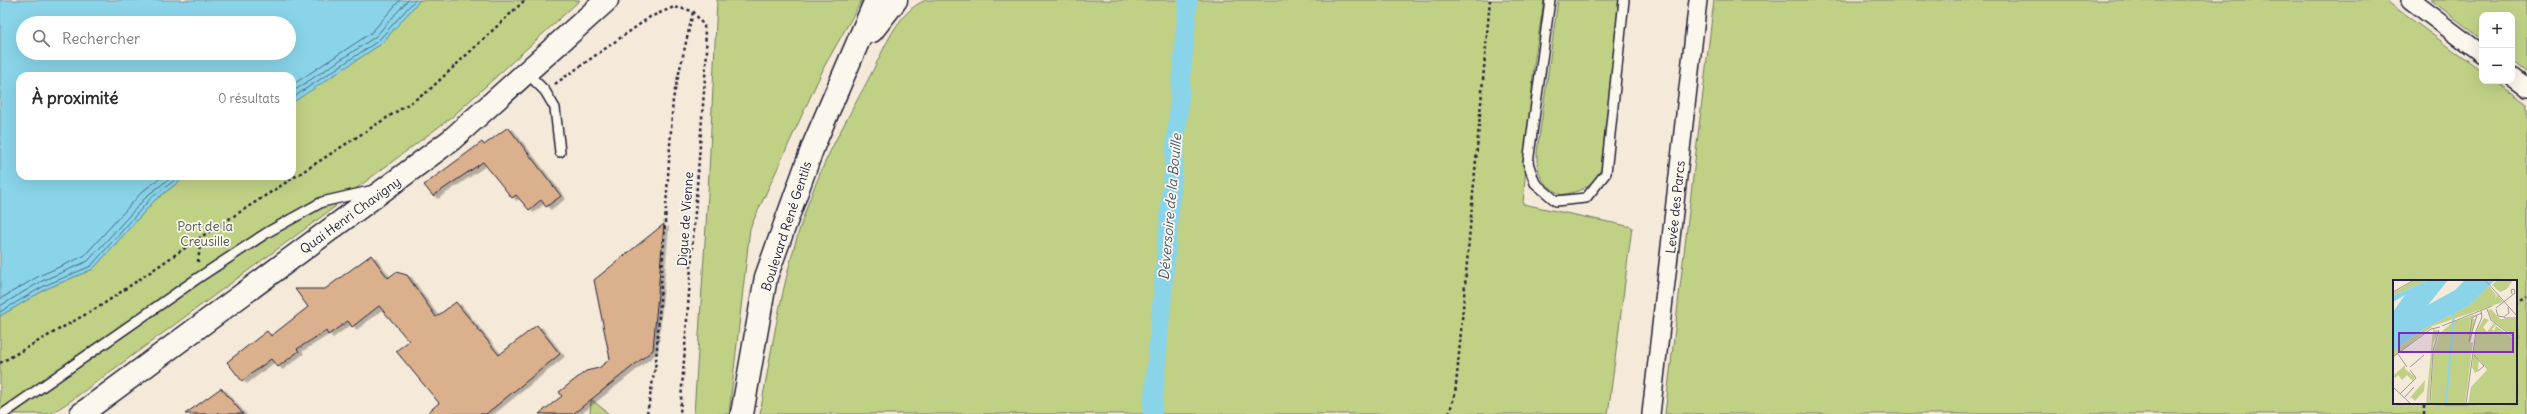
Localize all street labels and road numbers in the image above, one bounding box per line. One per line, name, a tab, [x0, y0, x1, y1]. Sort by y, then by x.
street label: Boulevard René Gentils	[757, 159, 816, 293]
street label: Levée des Parcs	[1662, 160, 1689, 254]
street label: Digue de Vienne	[674, 171, 697, 267]
street label: Quai Henri Chavigny	[296, 173, 404, 258]

